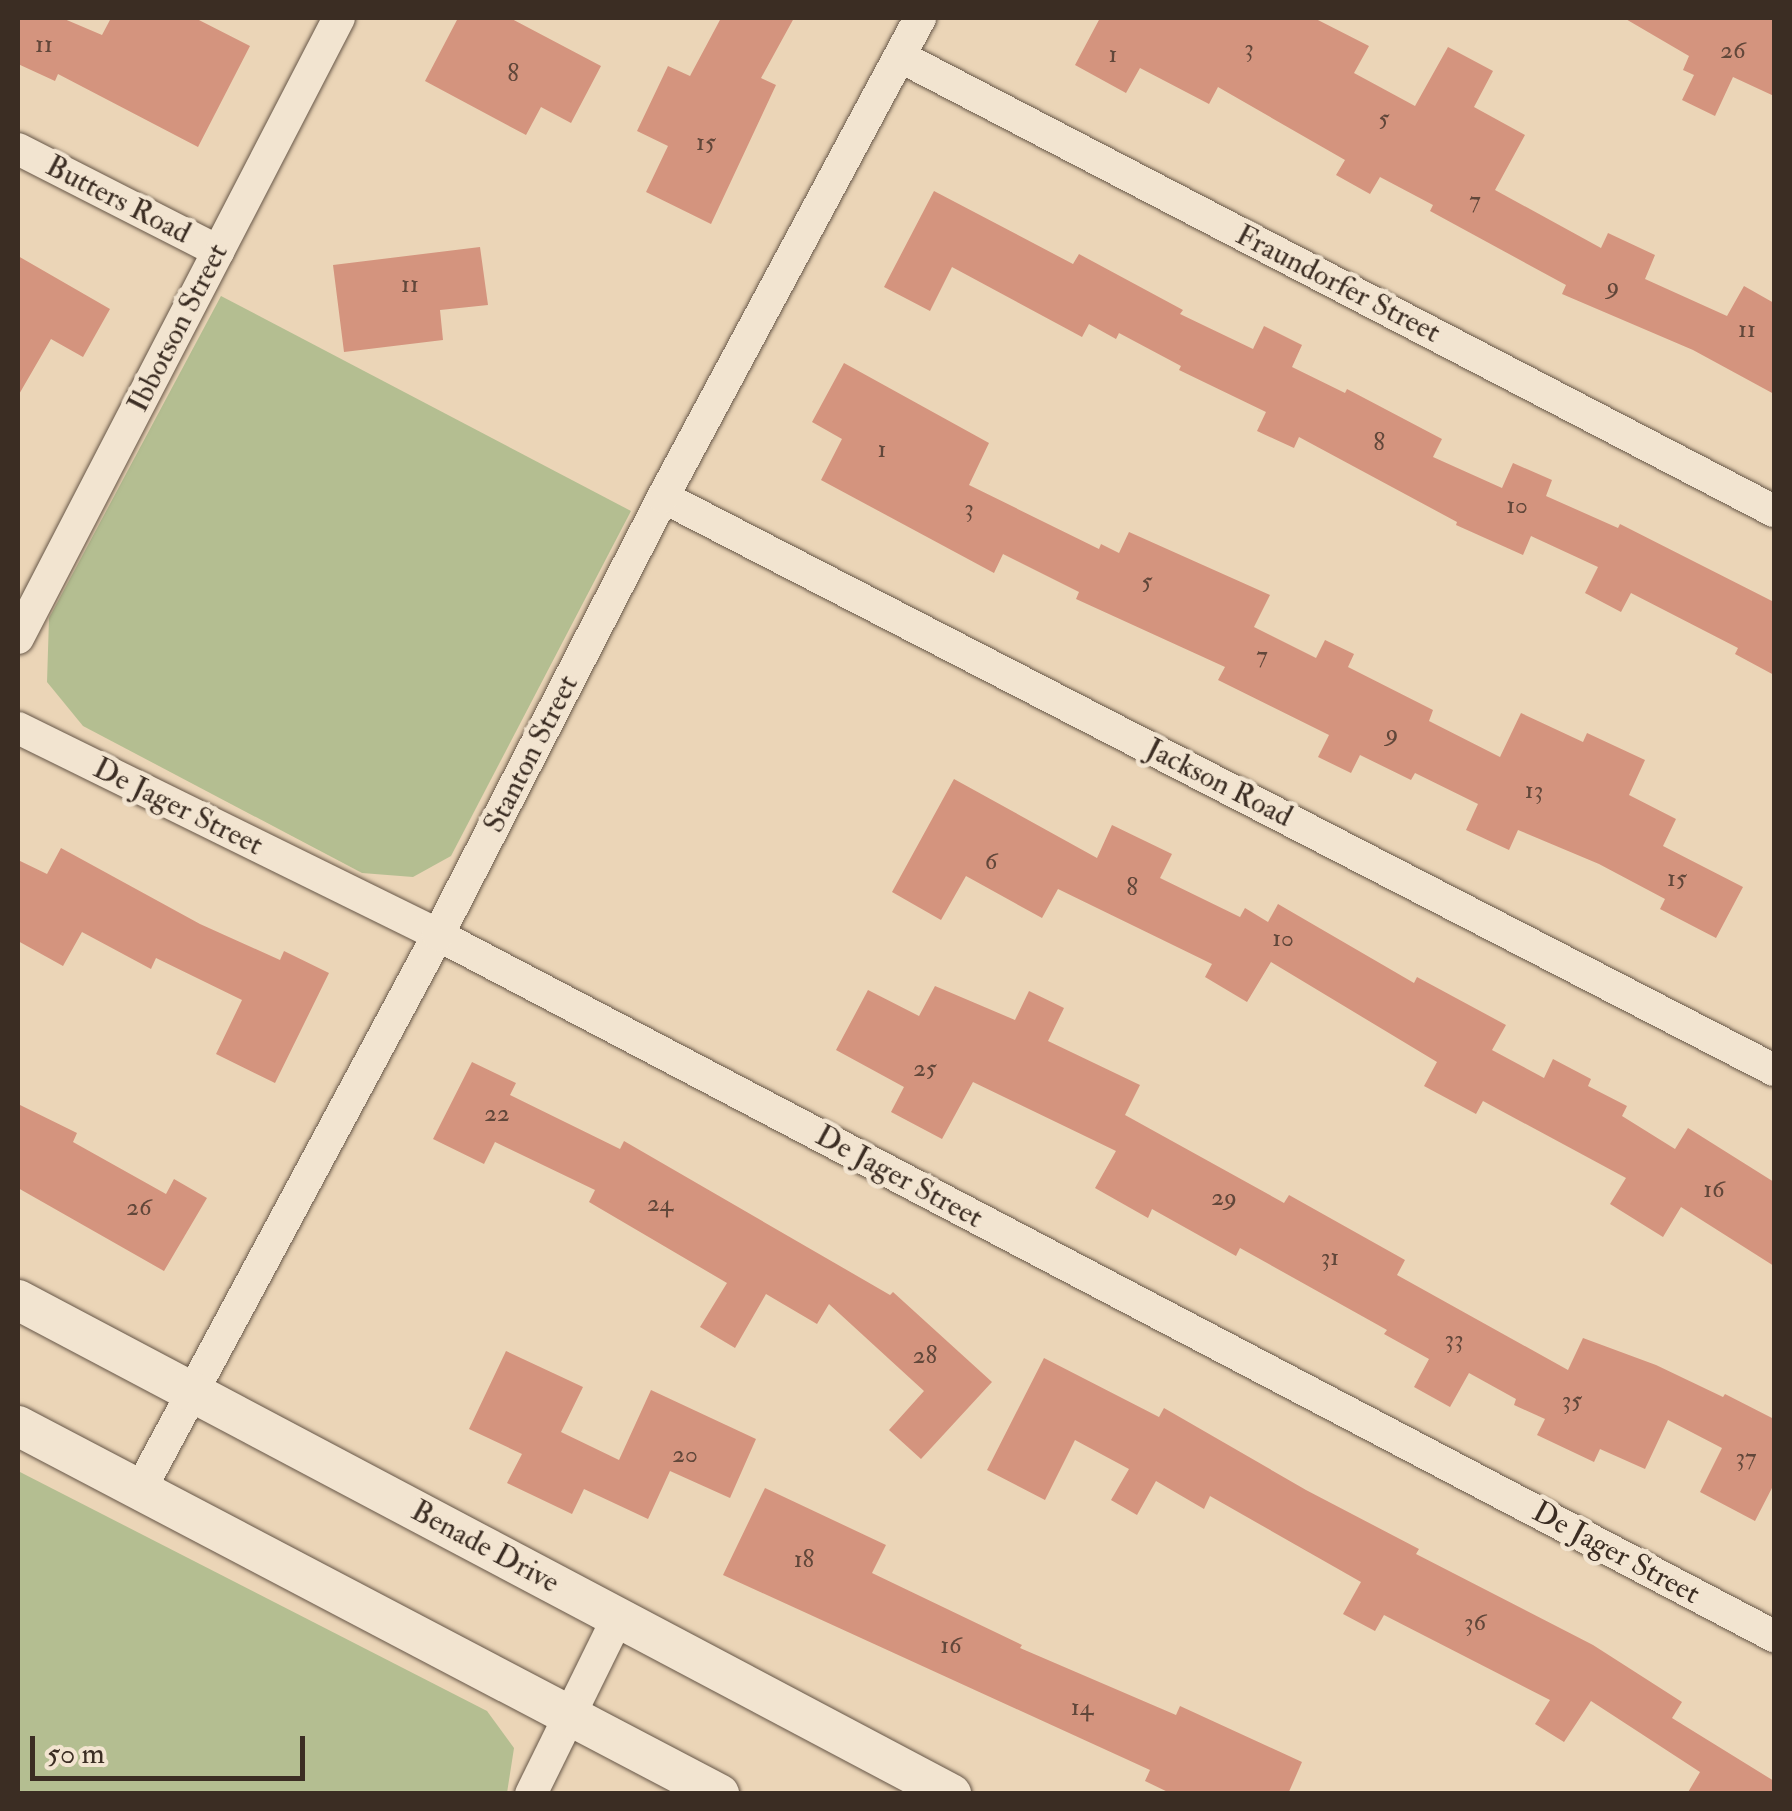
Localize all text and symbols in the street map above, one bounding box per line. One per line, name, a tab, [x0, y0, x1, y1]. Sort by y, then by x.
house number: 11	[35, 30, 53, 60]
house number: 3	[1244, 34, 1254, 64]
house number: 26	[1720, 36, 1746, 66]
house number: 1	[1109, 40, 1117, 70]
house number: 8	[507, 59, 519, 89]
house number: 5	[1379, 104, 1389, 134]
house number: 15	[696, 128, 716, 158]
street label: Butters Road	[40, 148, 196, 252]
house number: 7	[1469, 186, 1481, 216]
street label: Fraundorfer Street	[1230, 217, 1446, 351]
street label: Ibbotson Street	[120, 238, 236, 418]
house number: 11	[401, 270, 419, 300]
house number: 9	[1607, 272, 1619, 302]
house number: 11	[1738, 315, 1756, 345]
house number: 8	[1373, 428, 1385, 458]
house number: 1	[878, 435, 886, 465]
house number: 10	[1506, 491, 1528, 521]
house number: 3	[964, 494, 974, 524]
house number: 5	[1142, 567, 1152, 597]
house number: 7	[1256, 641, 1268, 671]
street label: Stanton Street	[476, 669, 586, 839]
house number: 9	[1386, 719, 1398, 749]
street label: Jackson Road	[1140, 731, 1298, 835]
street label: De Jager Street	[87, 750, 269, 864]
house number: 13	[1525, 776, 1543, 806]
house number: 6	[985, 847, 997, 877]
house number: 15	[1667, 864, 1687, 894]
house number: 8	[1126, 873, 1138, 903]
house number: 10	[1272, 924, 1294, 954]
house number: 25	[913, 1054, 937, 1084]
house number: 22	[484, 1099, 510, 1129]
street label: De Jager Street	[809, 1118, 989, 1236]
house number: 16	[1703, 1175, 1725, 1205]
house number: 29	[1211, 1183, 1237, 1213]
house number: 24	[647, 1189, 673, 1219]
house number: 26	[126, 1193, 152, 1223]
house number: 31	[1321, 1243, 1339, 1273]
house number: 33	[1444, 1325, 1464, 1355]
house number: 28	[913, 1341, 937, 1371]
house number: 35	[1562, 1386, 1582, 1416]
house number: 20	[672, 1440, 698, 1470]
house number: 37	[1735, 1443, 1757, 1473]
street label: Benade Drive	[405, 1493, 565, 1601]
street label: De Jager Street	[1526, 1494, 1706, 1612]
house number: 18	[794, 1545, 814, 1575]
house number: 36	[1464, 1608, 1486, 1638]
house number: 16	[940, 1631, 962, 1661]
house number: 14	[1071, 1693, 1093, 1723]
scale bar	[35, 1716, 310, 1778]
text: 50 m	[47, 1735, 105, 1772]

